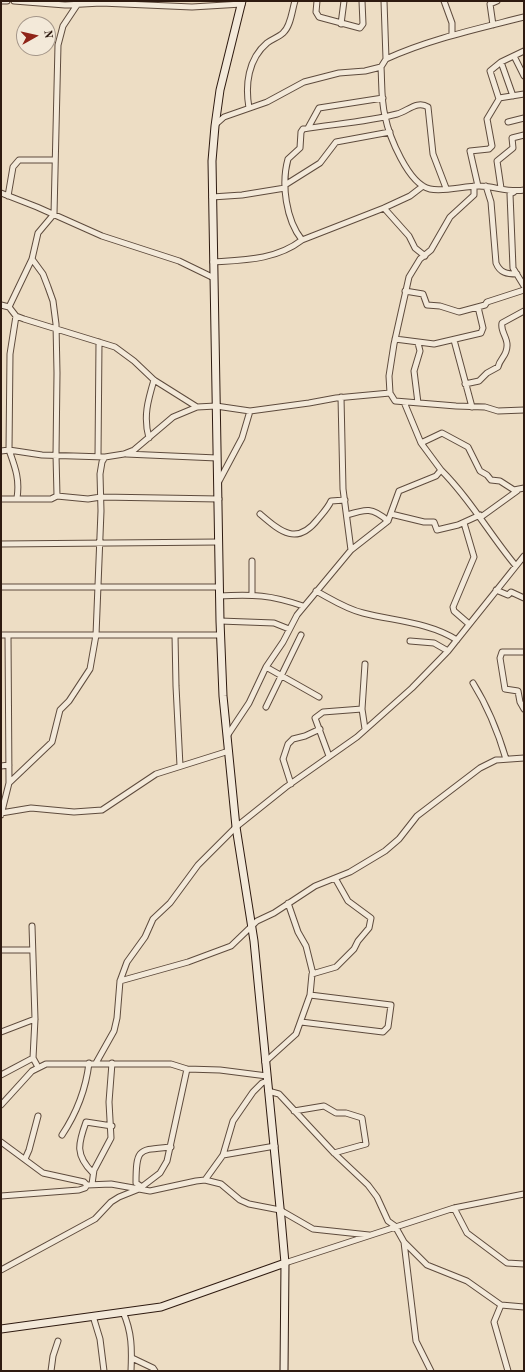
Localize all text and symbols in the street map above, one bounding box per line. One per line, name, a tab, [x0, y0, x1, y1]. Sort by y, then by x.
north arrow	[16, 16, 56, 56]
text: N	[41, 29, 53, 39]

